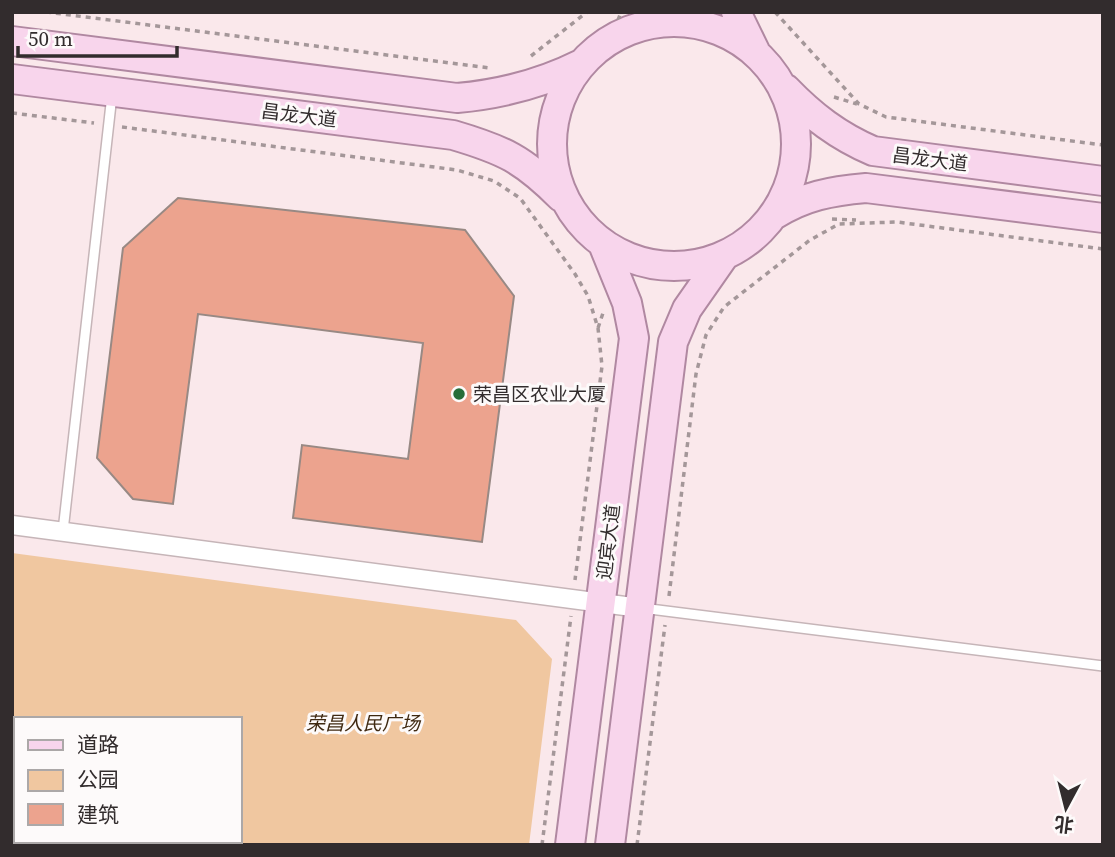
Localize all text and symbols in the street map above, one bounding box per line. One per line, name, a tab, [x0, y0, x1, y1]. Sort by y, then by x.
scale bar	[18, 14, 177, 58]
text: 50 m	[28, 24, 73, 53]
street label: 昌龙大道	[260, 97, 338, 133]
street label: 昌龙大道	[891, 141, 969, 177]
place label: 荣昌区农业大厦	[473, 381, 606, 407]
marker: 荣昌区农业大厦	[451, 386, 467, 402]
street label: 迎宾大道	[590, 503, 626, 581]
park label: 荣昌人民广场	[306, 710, 422, 736]
legend	[14, 717, 242, 843]
text: 道路	[77, 730, 119, 759]
text: 公园	[77, 765, 119, 794]
north arrow	[1031, 773, 1101, 843]
text: 建筑	[77, 800, 119, 829]
text: 北	[1053, 811, 1075, 839]

